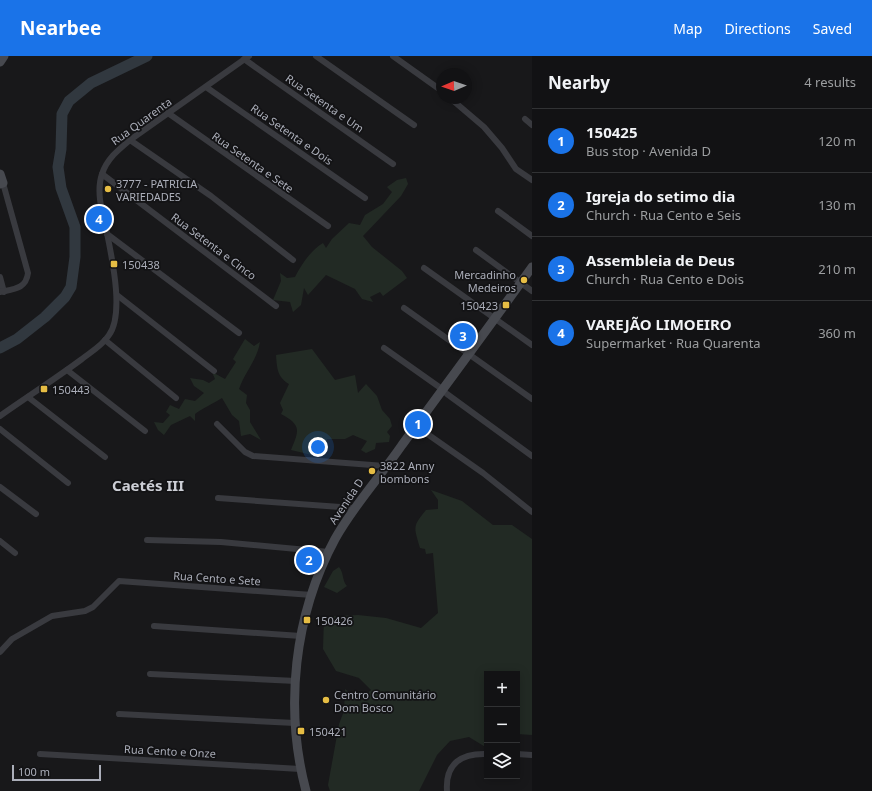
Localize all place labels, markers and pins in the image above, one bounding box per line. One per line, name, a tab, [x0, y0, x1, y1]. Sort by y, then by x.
place label: 3777 - PATRICIA VARIEDADES	[116, 176, 198, 204]
marker: 3777 - PATRICIA VARIEDADES	[103, 184, 113, 194]
pin: 4	[86, 204, 112, 234]
place label: 150438	[122, 257, 160, 272]
marker: 150438	[109, 259, 119, 269]
place label: Mercadinho Medeiros	[454, 267, 516, 295]
marker: Mercadinho Medeiros	[519, 275, 529, 285]
place label: 150423	[460, 298, 498, 313]
marker: 150423	[501, 300, 511, 310]
pin: 3	[450, 321, 476, 351]
place label: 150443	[52, 382, 90, 397]
marker: 150443	[39, 384, 49, 394]
pin: 1	[405, 409, 431, 439]
place label: 3822 Anny bombons	[380, 458, 435, 486]
marker: 3822 Anny bombons	[367, 466, 377, 476]
pin: 2	[296, 545, 322, 575]
place label: 150426	[315, 613, 353, 628]
marker: 150426	[302, 615, 312, 625]
place label: Centro Comunitário Dom Bosco	[334, 687, 437, 715]
marker: Centro Comunitário Dom Bosco	[321, 695, 331, 705]
place label: 150421	[309, 724, 347, 739]
marker: 150421	[296, 726, 306, 736]

